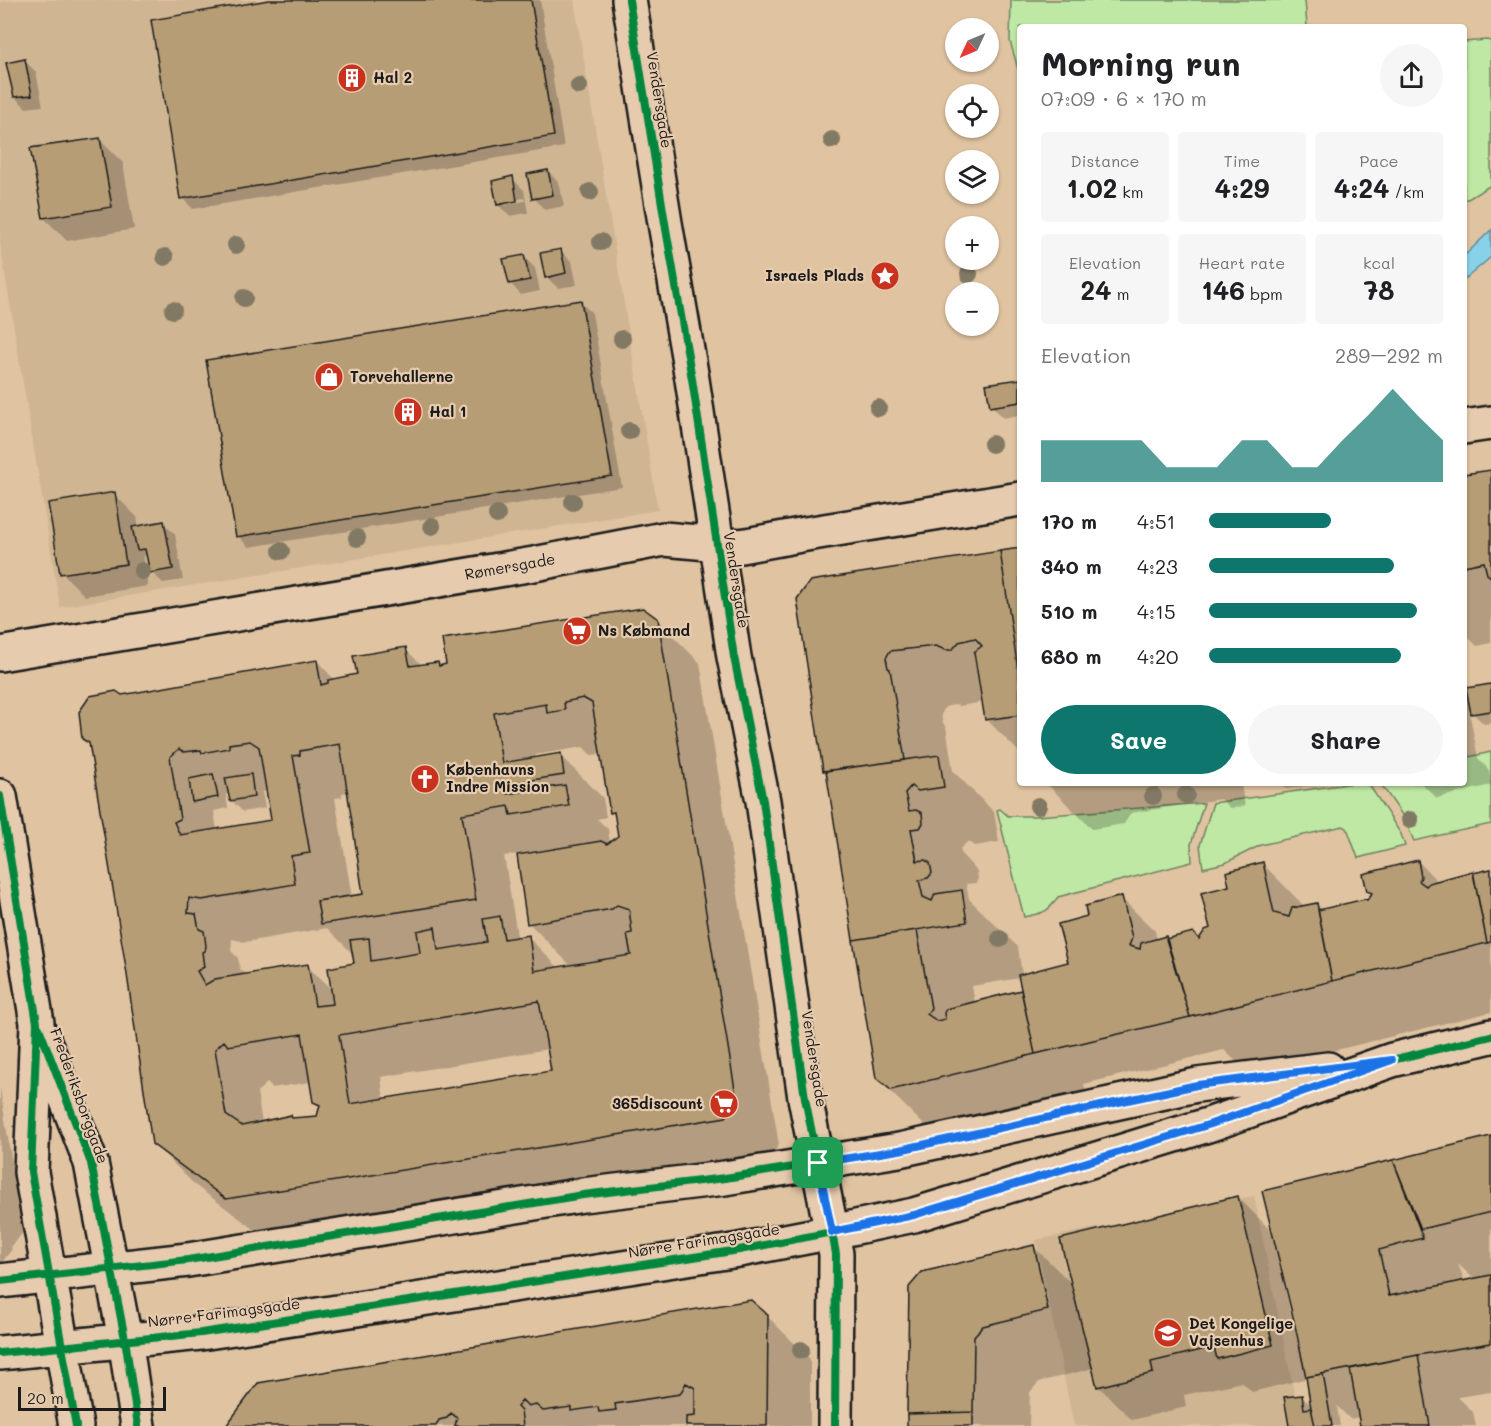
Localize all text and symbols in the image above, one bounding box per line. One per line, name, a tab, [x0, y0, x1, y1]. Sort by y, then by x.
north arrow	[945, 18, 999, 72]
map controls	[945, 18, 999, 336]
text: Morning run	[1041, 41, 1241, 84]
button: share	[1380, 44, 1443, 107]
street label: Vendersgade	[642, 50, 678, 150]
building icon: Hal 2	[336, 62, 368, 94]
place label: Hal 2	[373, 67, 412, 87]
button: locate	[945, 84, 999, 138]
text: 07:09 · 6 × 170 m	[1041, 85, 1207, 111]
button: layers	[945, 150, 999, 204]
text: Distance	[1071, 150, 1139, 171]
text: Time	[1224, 150, 1260, 171]
text: Pace	[1359, 150, 1399, 171]
text: 1.02	[1066, 171, 1117, 205]
text: 4:29	[1215, 171, 1269, 205]
text: 4:24	[1334, 171, 1389, 205]
text: km	[1117, 181, 1144, 202]
text: /km	[1389, 181, 1424, 202]
button: +	[945, 216, 999, 270]
text: Elevation	[1069, 252, 1141, 273]
text: Heart rate	[1199, 252, 1285, 273]
text: kcal	[1363, 252, 1395, 273]
place icon: Israels Plads	[869, 260, 901, 292]
place label: Israels Plads	[765, 265, 864, 285]
text: 24	[1081, 273, 1112, 307]
text: 146	[1201, 273, 1245, 307]
text: 78	[1364, 273, 1394, 307]
button: −	[945, 282, 999, 336]
text: m	[1112, 283, 1129, 304]
text: bpm	[1245, 283, 1283, 304]
text: Elevation	[1041, 342, 1131, 368]
text: 289–292 m	[1335, 342, 1443, 368]
shop icon: Torvehallerne	[313, 361, 345, 393]
place label: Torvehallerne	[350, 366, 453, 386]
building icon: Hal 1	[392, 396, 424, 428]
place label: Hal 1	[429, 401, 466, 421]
text: 170 m	[1041, 508, 1097, 534]
text: 4:51	[1137, 508, 1176, 534]
street label: Vendersgade	[719, 530, 755, 630]
street label: Rømersgade	[463, 548, 557, 584]
text: 340 m	[1041, 553, 1102, 579]
text: 4:23	[1137, 553, 1178, 579]
text: 510 m	[1041, 598, 1097, 624]
text: 4:15	[1137, 598, 1176, 624]
supermarket icon: Ns Købmand	[561, 615, 593, 647]
place label: Ns Købmand	[598, 620, 691, 640]
text: 680 m	[1041, 643, 1101, 669]
text: 4:20	[1137, 643, 1178, 669]
button: Save	[1041, 705, 1236, 774]
button: Share	[1248, 705, 1443, 774]
place label: Københavns Indre Mission	[446, 759, 549, 796]
church icon: Københavns Indre Mission	[409, 763, 441, 795]
street label: Vendersgade	[797, 1009, 833, 1109]
street label: Frederiksborggade	[46, 1025, 114, 1166]
supermarket icon: 365discount	[708, 1088, 740, 1120]
place label: 365discount	[612, 1093, 703, 1113]
pin	[792, 1137, 843, 1188]
icon: arrive	[801, 1146, 834, 1179]
street label: Nørre Farimagsgade	[627, 1218, 781, 1262]
street label: Nørre Farimagsgade	[147, 1293, 301, 1331]
place label: Det Kongelige Vajsenhus	[1189, 1313, 1293, 1350]
school or university icon: Det Kongelige Vajsenhus	[1152, 1317, 1184, 1349]
scale bar	[18, 1384, 166, 1412]
text: 20 m	[27, 1387, 64, 1408]

